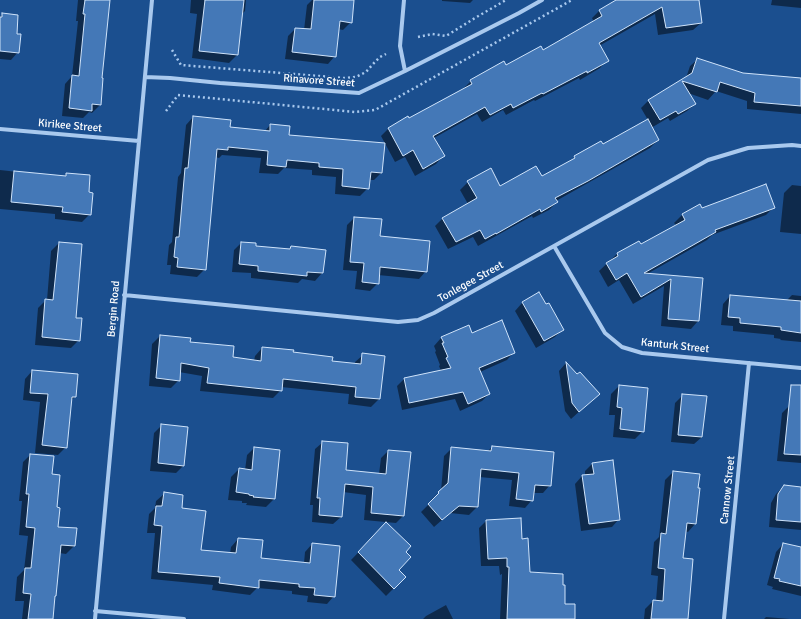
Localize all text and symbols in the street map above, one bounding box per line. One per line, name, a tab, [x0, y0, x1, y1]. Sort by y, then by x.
street label: Rinavore Street	[283, 72, 355, 90]
street label: Kirikee Street	[37, 117, 103, 135]
street label: Tonlegee Street	[436, 259, 506, 305]
street label: Bergin Road	[105, 280, 123, 338]
street label: Kanturk Street	[640, 336, 710, 356]
street label: Cannow Street	[718, 455, 738, 525]

